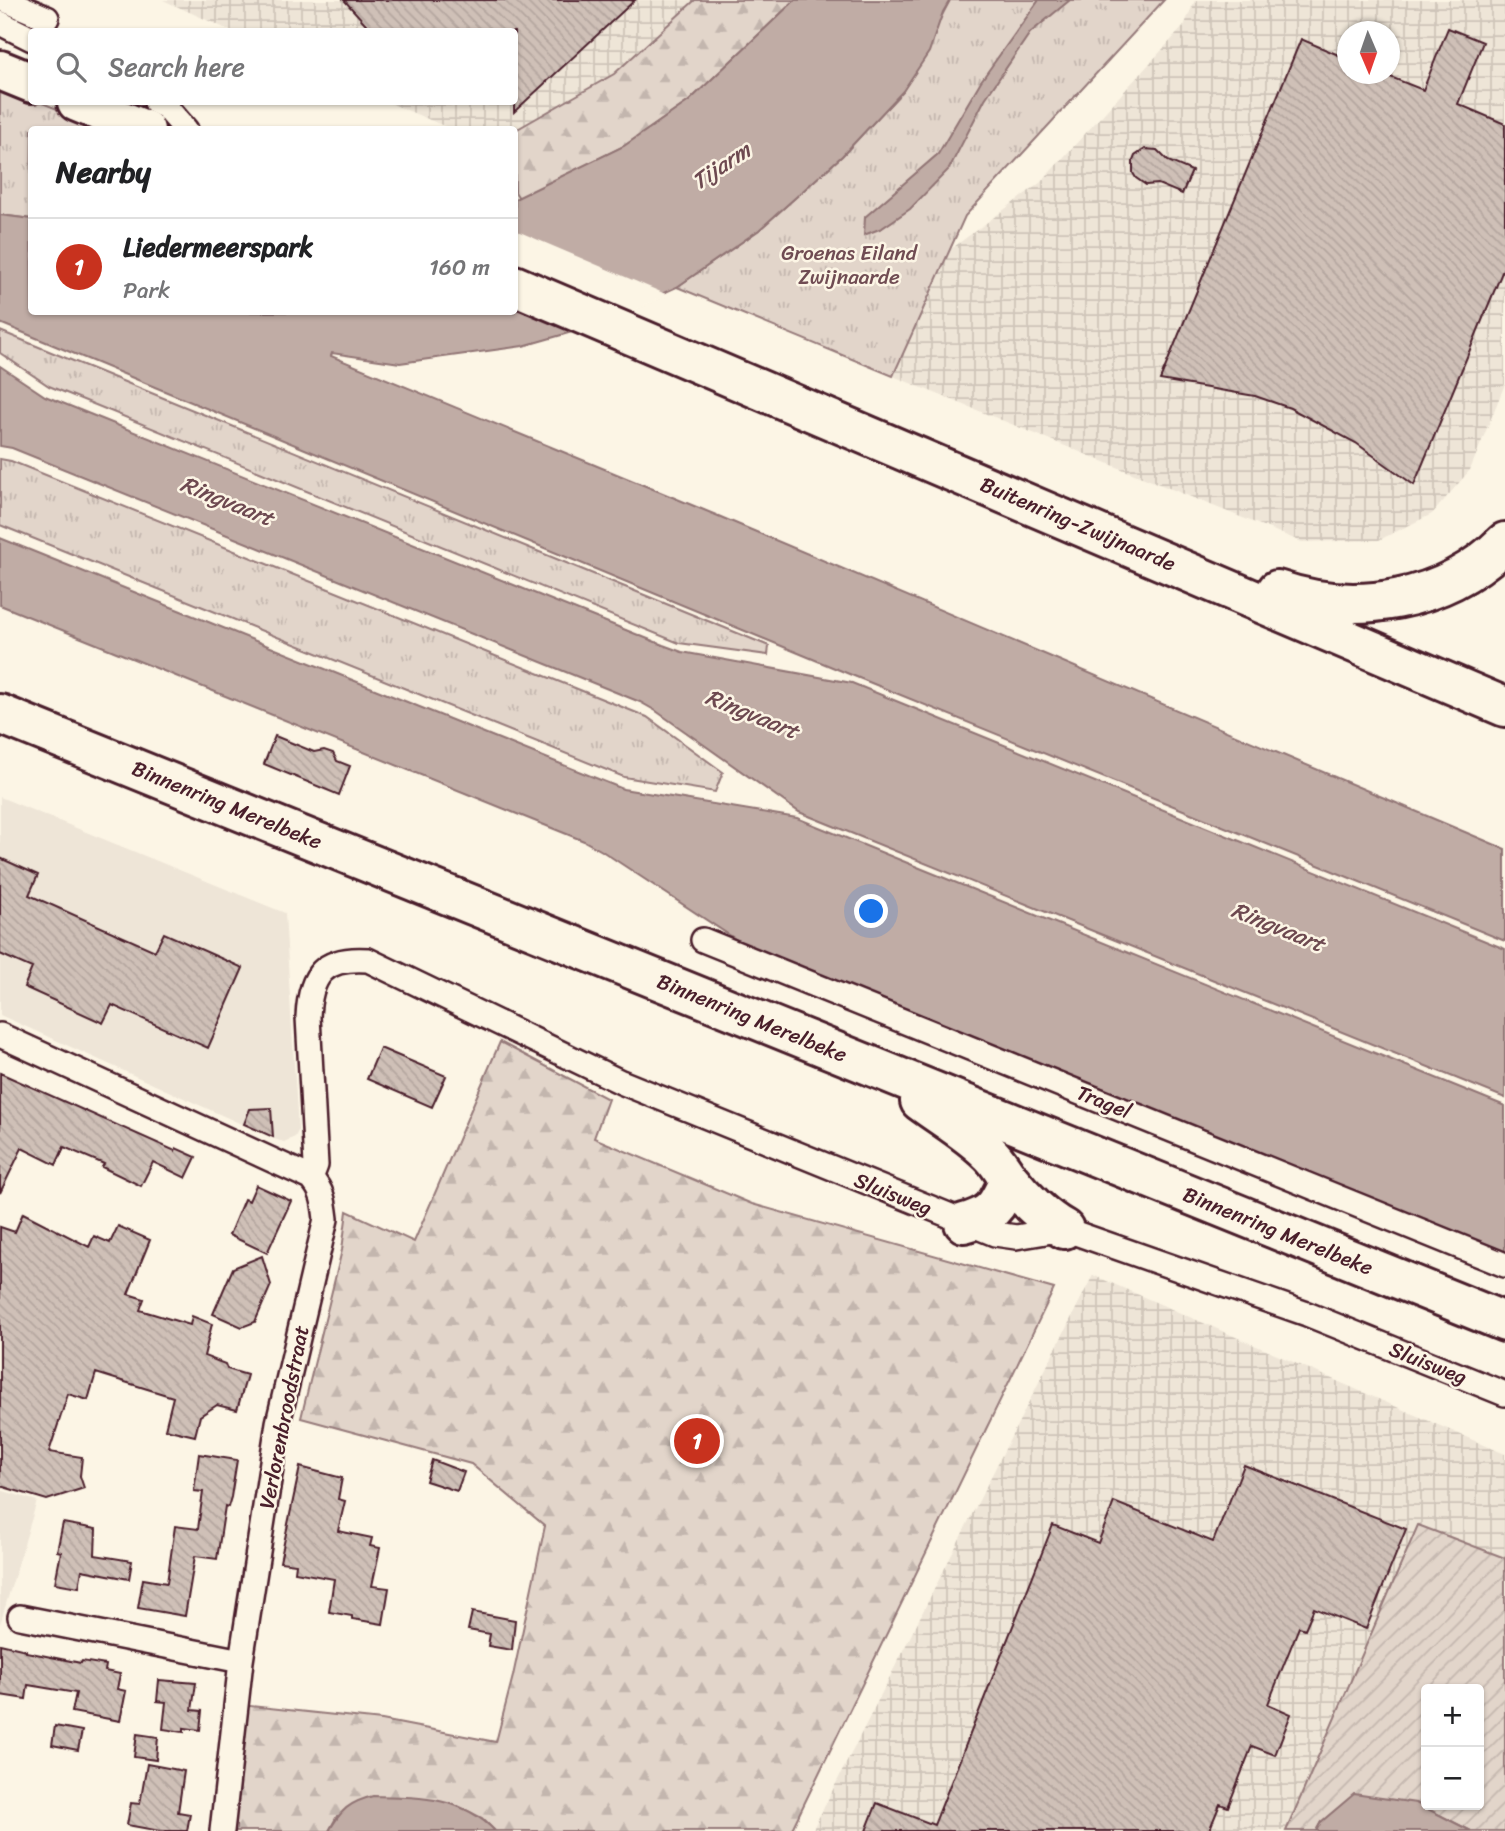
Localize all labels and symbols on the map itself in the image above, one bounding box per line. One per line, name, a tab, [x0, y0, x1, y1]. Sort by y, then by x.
north arrow	[1337, 21, 1400, 84]
water label: Tijarm	[682, 129, 761, 201]
park label: Groenas Eiland Zwijnaarde	[781, 234, 919, 296]
water label: Ringvaart	[174, 464, 283, 539]
street label: Buitenring-Zwijnaarde	[974, 466, 1182, 582]
water label: Ringvaart	[699, 677, 808, 752]
street label: Binnenring Merelbeke	[126, 749, 328, 861]
water label: Ringvaart	[1225, 890, 1334, 965]
your location	[854, 894, 888, 928]
street label: Binnenring Merelbeke	[651, 962, 853, 1074]
street label: Tragel	[1071, 1074, 1138, 1131]
street label: Sluisweg	[848, 1161, 938, 1227]
street label: Binnenring Merelbeke	[1177, 1175, 1379, 1287]
street label: Verlorenbroodstraat	[248, 1322, 320, 1512]
street label: Sluisweg	[1383, 1330, 1473, 1396]
pin: 1	[674, 1415, 720, 1467]

